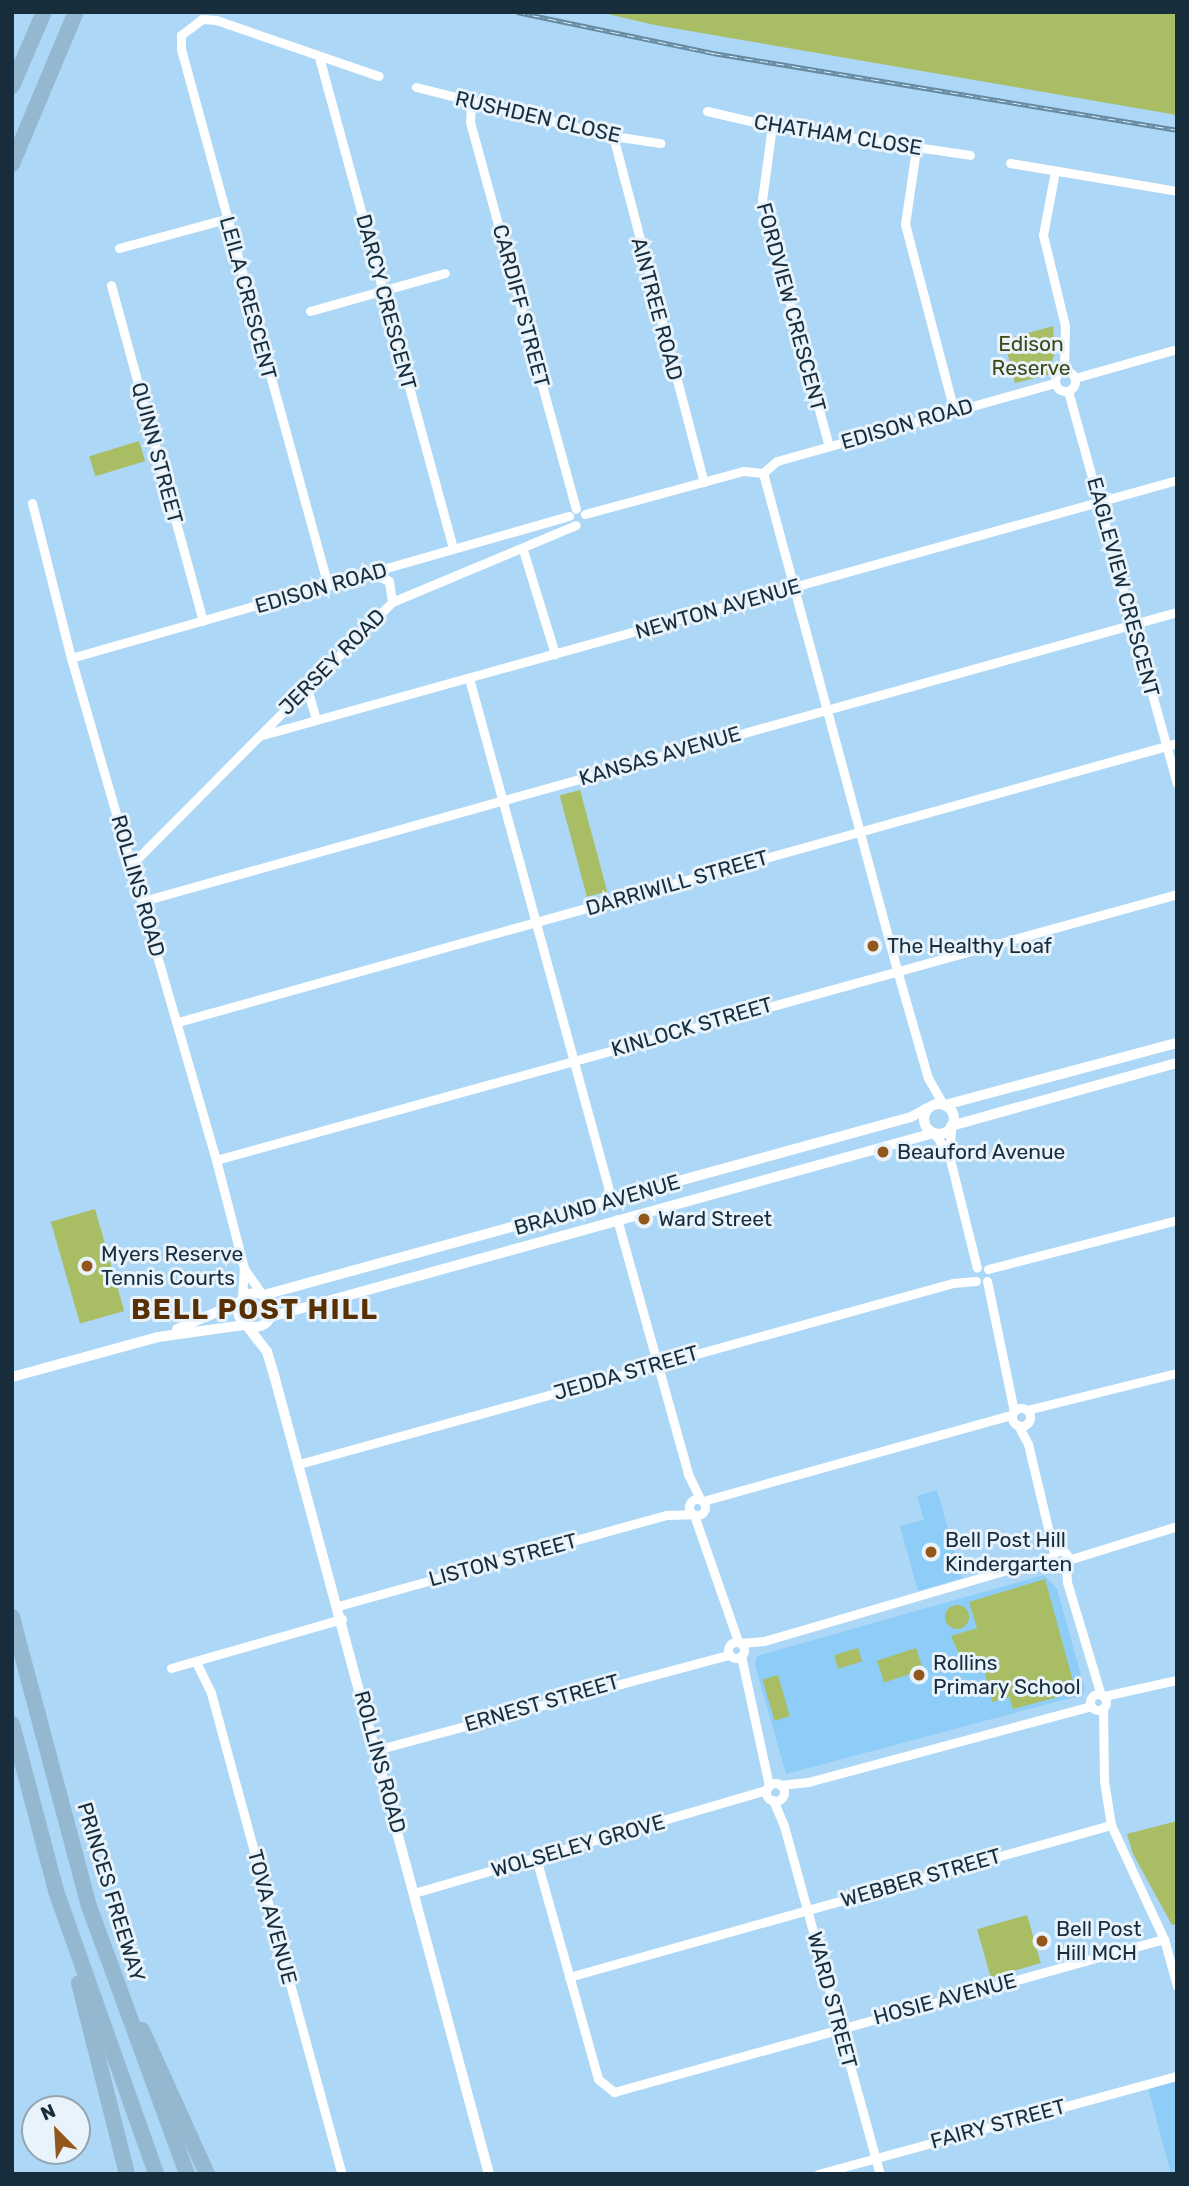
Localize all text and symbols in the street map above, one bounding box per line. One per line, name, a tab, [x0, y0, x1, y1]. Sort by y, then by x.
street label: RUSHDEN CLOSE	[453, 86, 623, 148]
street label: CHATHAM CLOSE	[752, 109, 924, 161]
street label: FORDVIEW CRESCENT	[751, 200, 831, 414]
street label: DARCY CRESCENT	[350, 211, 422, 393]
street label: LEILA CRESCENT	[214, 213, 282, 383]
street label: CARDIFF STREET	[487, 222, 555, 390]
street label: AINTREE ROAD	[626, 235, 688, 383]
park label: Edison Reserve	[992, 331, 1070, 381]
street label: QUINN STREET	[126, 380, 188, 526]
street label: EDISON ROAD	[838, 393, 976, 455]
street label: EAGLEVIEW CRESCENT	[1082, 474, 1164, 700]
street label: EDISON ROAD	[252, 557, 390, 619]
street label: NEWTON AVENUE	[632, 573, 804, 645]
street label: JERSEY ROAD	[273, 603, 391, 721]
street label: KANSAS AVENUE	[576, 721, 744, 791]
street label: ROLLINS ROAD	[106, 812, 170, 960]
street label: DARRIWILL STREET	[583, 845, 771, 921]
place label: The Healthy Loaf	[887, 933, 1053, 959]
marker: The Healthy Loaf	[865, 938, 881, 954]
street label: KINLOCK STREET	[608, 992, 776, 1062]
place label: Beauford Avenue	[897, 1139, 1066, 1165]
marker: Beauford Avenue	[875, 1144, 891, 1160]
street label: BRAUND AVENUE	[511, 1169, 683, 1241]
place label: Ward Street	[658, 1206, 772, 1232]
marker: Ward Street	[636, 1211, 652, 1227]
place label: Myers Reserve Tennis Courts	[101, 1241, 243, 1291]
marker: Myers Reserve Tennis Courts	[79, 1258, 95, 1274]
district label: BELL POST HILL	[132, 1293, 378, 1327]
street label: JEDDA STREET	[550, 1340, 702, 1406]
place label: Bell Post Hill Kindergarten	[945, 1527, 1072, 1577]
street label: LISTON STREET	[426, 1528, 580, 1592]
marker: Bell Post Hill Kindergarten	[923, 1544, 939, 1560]
place label: Rollins Primary School	[933, 1650, 1081, 1700]
marker: Rollins Primary School	[911, 1667, 927, 1683]
street label: ERNEST STREET	[461, 1669, 623, 1737]
street label: ROLLINS ROAD	[349, 1688, 411, 1836]
street label: PRINCES FREEWAY	[72, 1799, 150, 1985]
street label: WOLSELEY GROVE	[488, 1809, 668, 1883]
street label: WEBBER STREET	[838, 1843, 1004, 1913]
street label: TOVA AVENUE	[242, 1847, 302, 1987]
place label: Bell Post Hill MCH	[1056, 1916, 1141, 1966]
street label: WARD STREET	[802, 1929, 862, 2071]
marker: Bell Post Hill MCH	[1034, 1933, 1050, 1949]
street label: HOSIE AVENUE	[871, 1968, 1019, 2030]
street label: FAIRY STREET	[927, 2094, 1069, 2154]
north arrow	[21, 2095, 91, 2165]
text: N	[37, 2099, 59, 2125]

